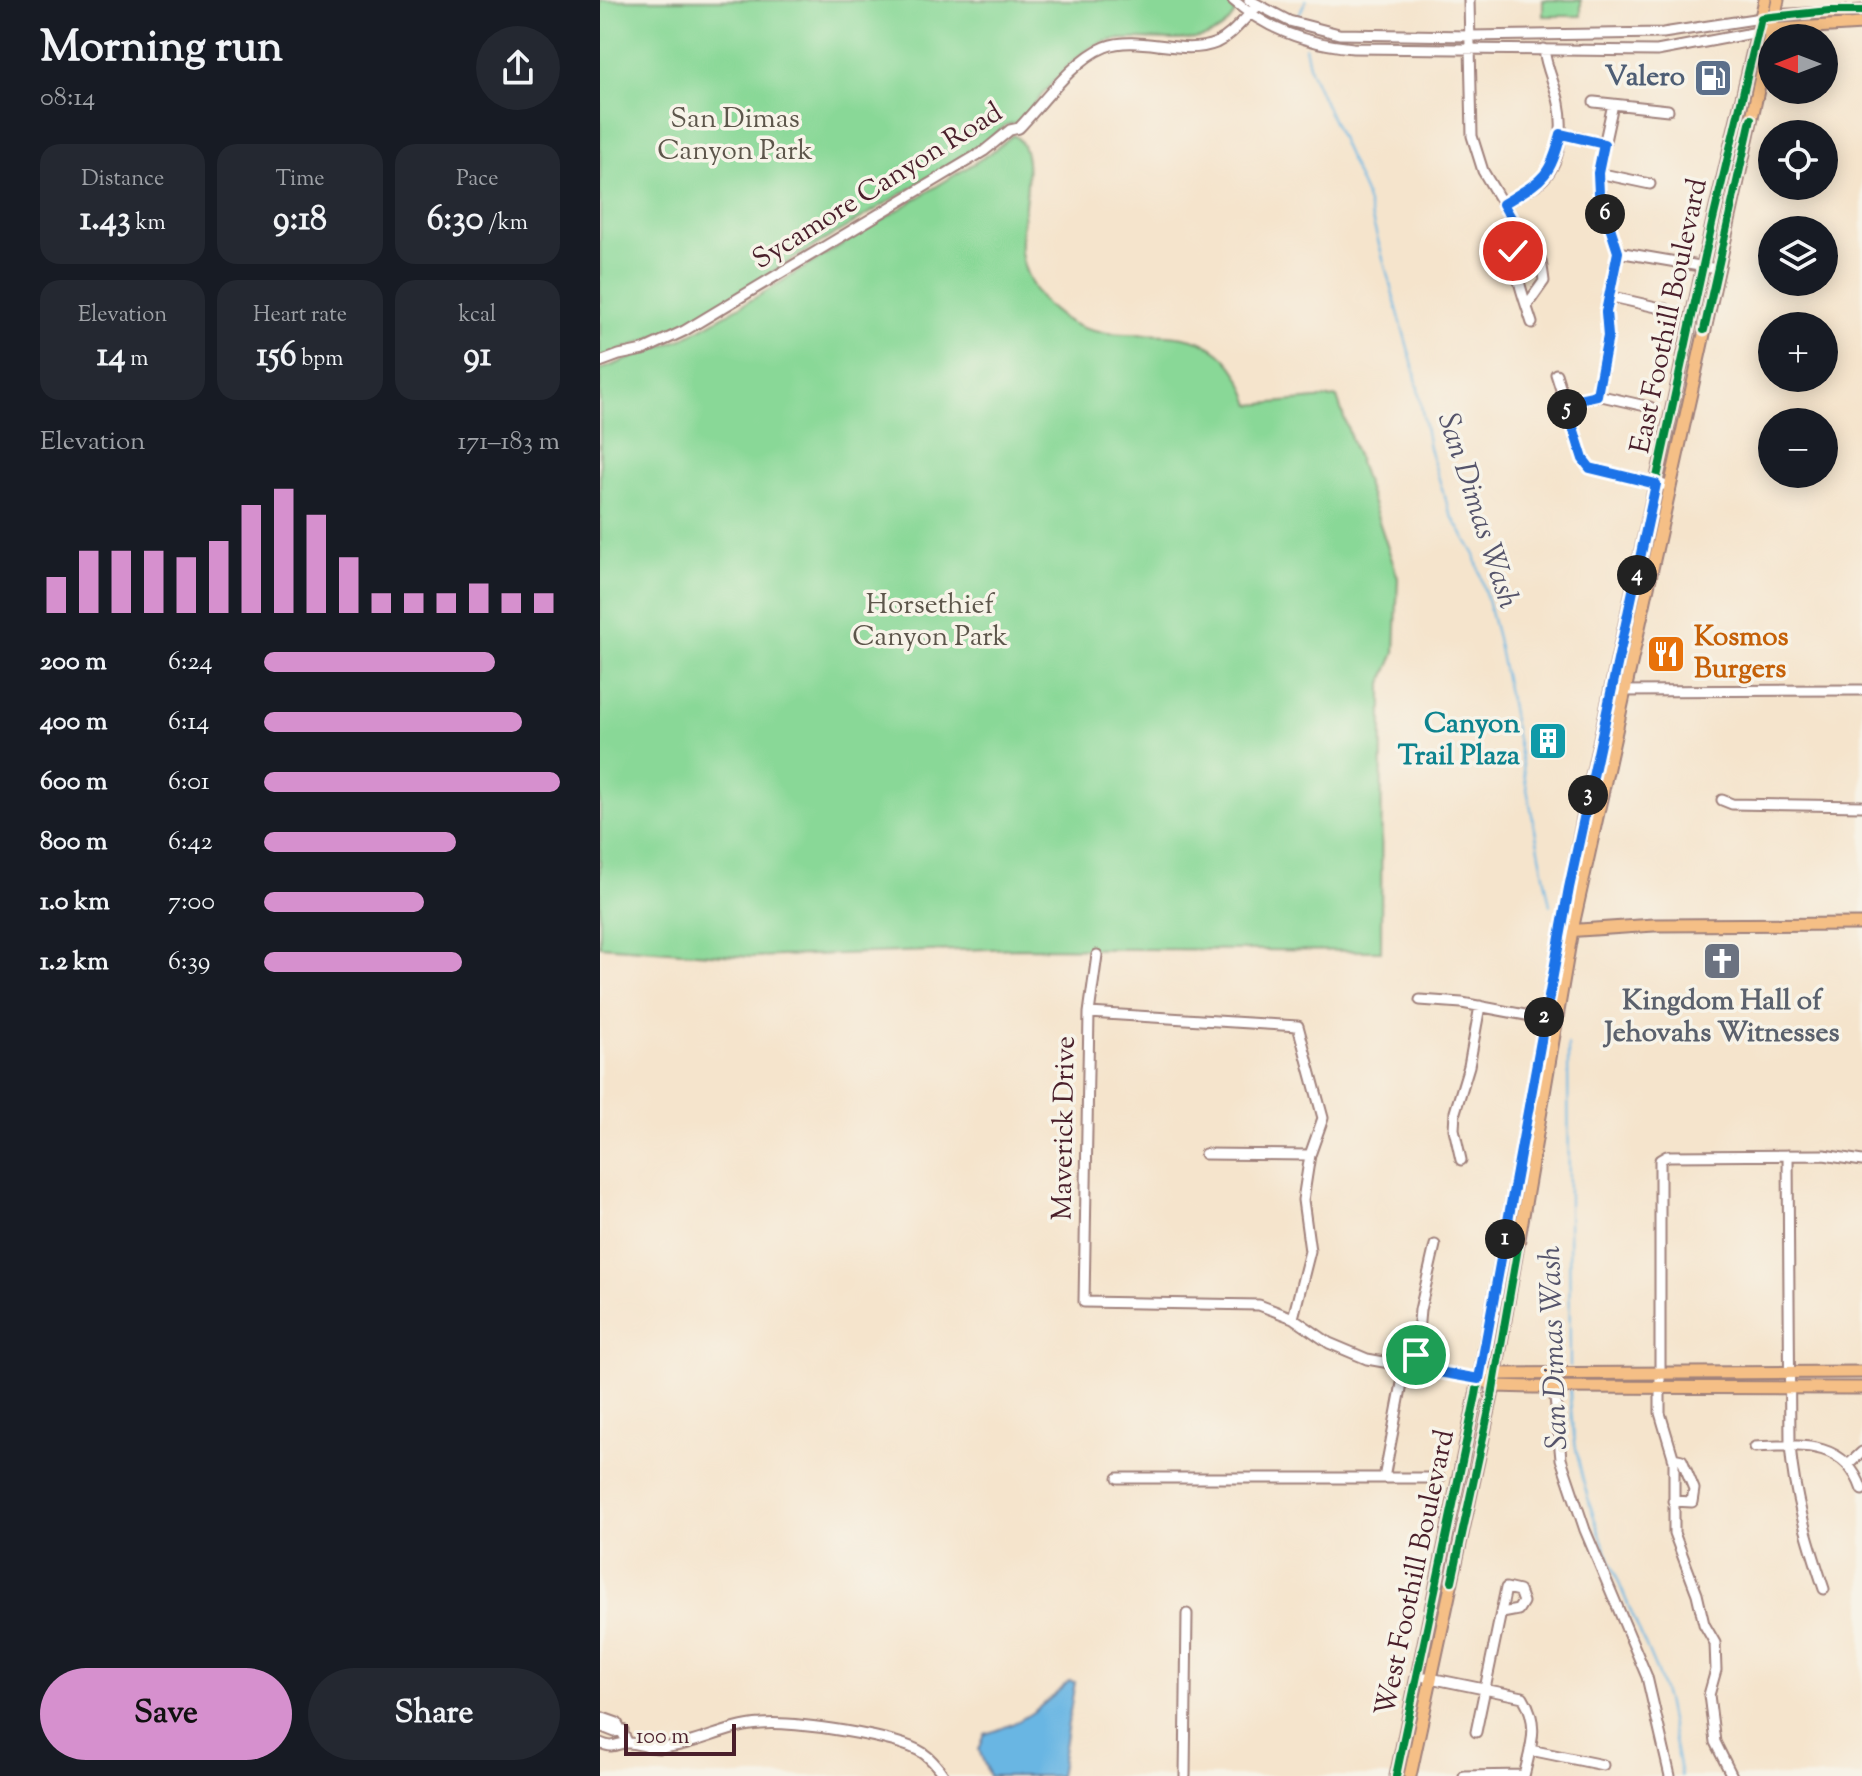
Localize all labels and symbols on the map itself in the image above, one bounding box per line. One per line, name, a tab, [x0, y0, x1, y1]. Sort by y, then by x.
north arrow	[1758, 24, 1838, 104]
fuel station icon: Valero	[1692, 57, 1734, 99]
place label: Valero	[1605, 58, 1685, 98]
street label: Sycamore Canyon Road	[745, 94, 1011, 280]
park label: San Dimas Canyon Park	[657, 100, 813, 172]
street label: East Foothill Boulevard	[1621, 175, 1719, 457]
pin: 6	[1585, 194, 1625, 234]
pin	[1479, 217, 1547, 285]
pin: 5	[1547, 389, 1587, 429]
water label: San Dimas Wash	[1425, 408, 1529, 615]
pin: 4	[1617, 555, 1657, 595]
park label: Horsethief Canyon Park	[852, 586, 1008, 658]
place label: Kosmos Burgers	[1694, 618, 1789, 690]
restaurant icon: Kosmos Burgers	[1645, 633, 1687, 675]
place label: Canyon Trail Plaza	[1398, 705, 1520, 777]
building icon: Canyon Trail Plaza	[1527, 720, 1569, 762]
pin: 3	[1568, 775, 1608, 815]
church icon: Kingdom Hall of Jehovahs Witnesses	[1701, 940, 1743, 982]
place label: Kingdom Hall of Jehovahs Witnesses	[1603, 982, 1839, 1054]
pin: 2	[1524, 997, 1564, 1037]
street label: Maverick Drive	[1043, 1035, 1087, 1221]
pin: 1	[1485, 1219, 1525, 1259]
water label: San Dimas Wash	[1530, 1245, 1580, 1451]
pin	[1382, 1321, 1450, 1389]
street label: West Foothill Boulevard	[1366, 1426, 1466, 1720]
scale bar	[624, 1720, 736, 1756]

